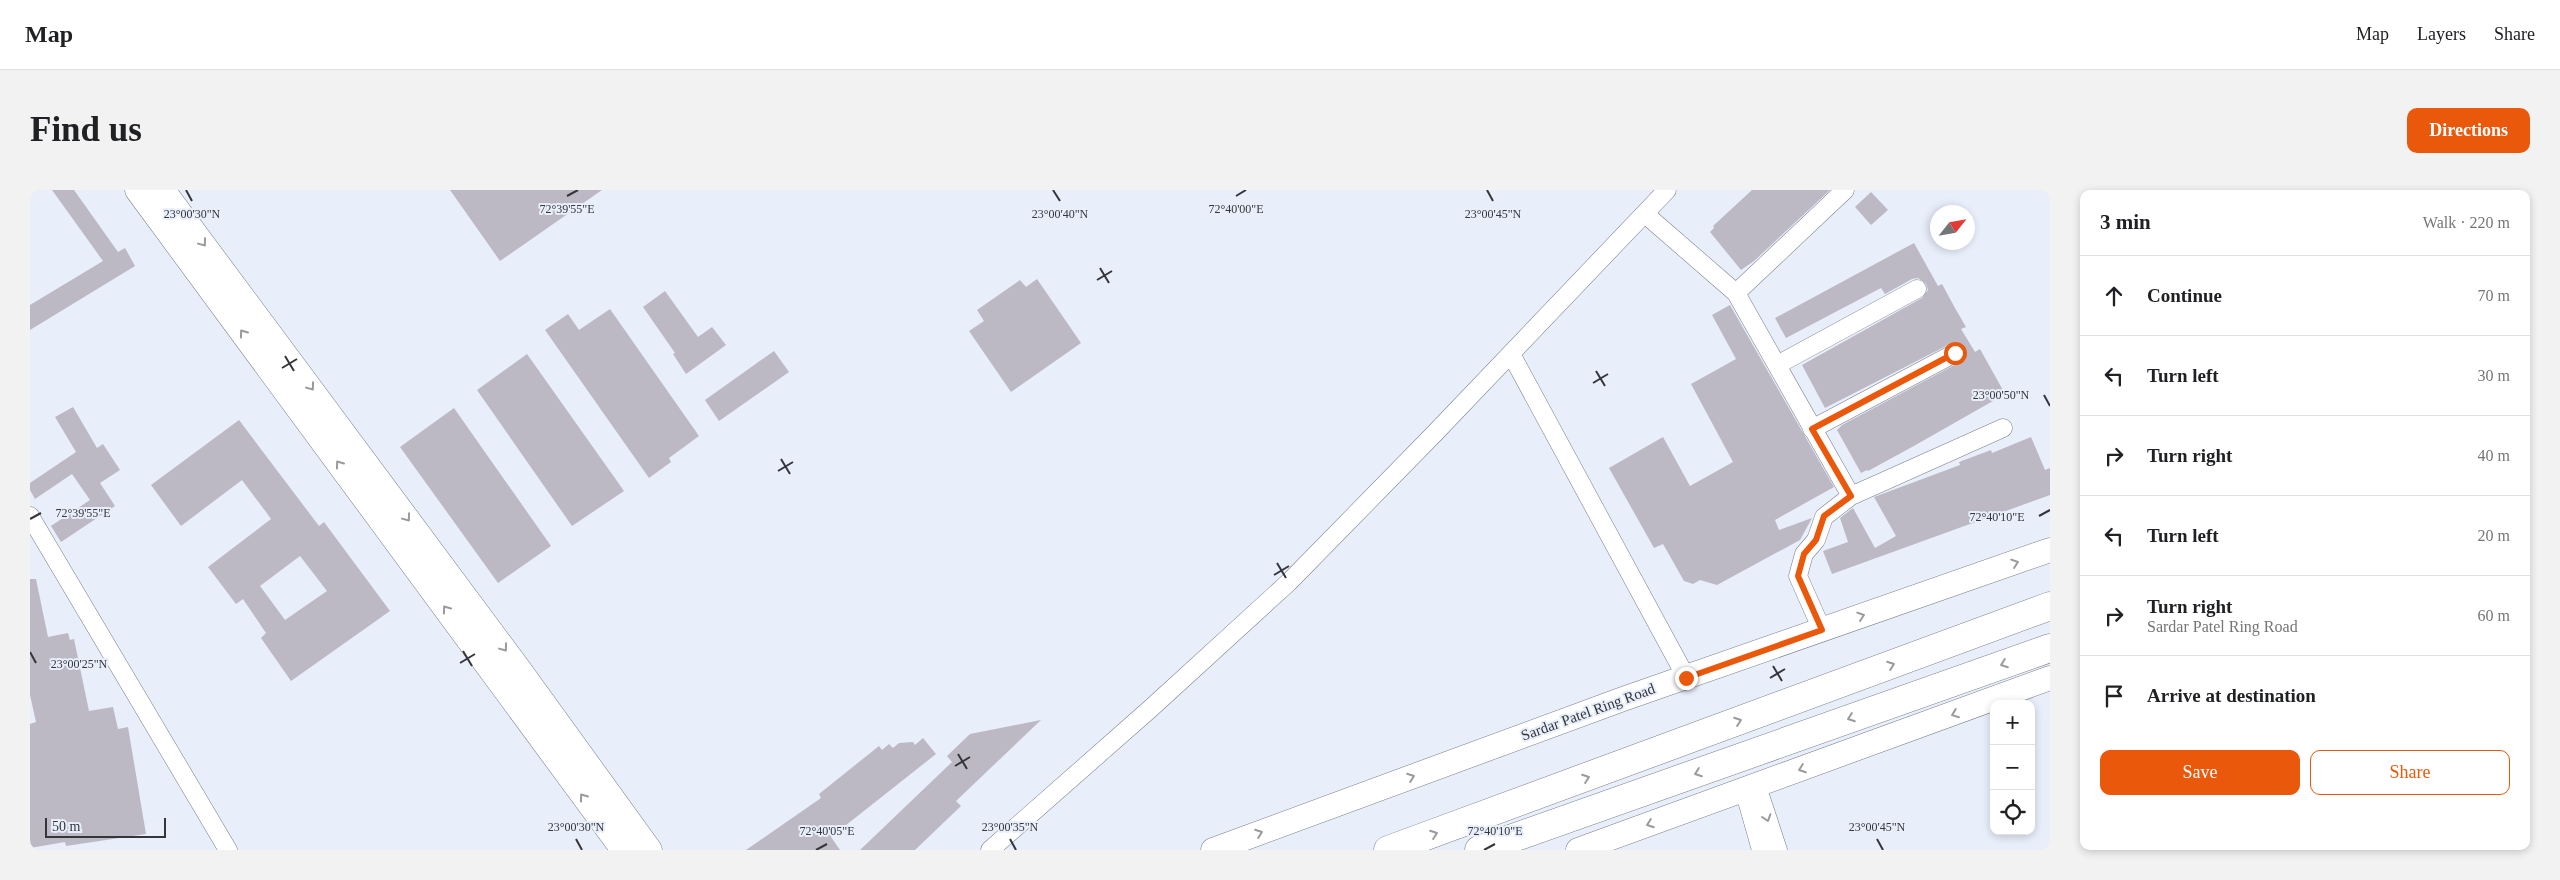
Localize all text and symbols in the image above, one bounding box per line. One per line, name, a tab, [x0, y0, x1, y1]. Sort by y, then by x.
text: Map	[25, 21, 73, 47]
text: Map	[2356, 24, 2389, 44]
text: Layers	[2417, 24, 2466, 44]
text: Share	[2494, 24, 2535, 44]
button: Directions	[2407, 108, 2530, 153]
text: Find us	[30, 110, 142, 149]
text: 72°39'55"E	[539, 202, 595, 216]
text: 72°40'00"E	[1208, 202, 1264, 216]
north arrow	[1930, 205, 1975, 250]
text: 23°00'30"N	[164, 207, 221, 221]
text: 23°00'40"N	[1032, 207, 1089, 221]
text: 23°00'45"N	[1465, 207, 1522, 221]
text: 3 min	[2100, 210, 2151, 234]
text: Walk · 220 m	[2423, 214, 2510, 231]
one-way arrow	[197, 237, 206, 247]
icon: ahead	[2100, 282, 2128, 310]
text: Continue	[2147, 285, 2222, 306]
text: 70 m	[2478, 287, 2510, 304]
one-way arrow	[240, 330, 248, 339]
route start	[1944, 342, 1967, 365]
icon: left	[2100, 362, 2128, 390]
text: Turn left	[2147, 365, 2219, 386]
text: 30 m	[2478, 367, 2510, 384]
one-way arrow	[305, 381, 314, 391]
text: 23°00'50"N	[1973, 388, 2030, 402]
icon: right	[2100, 442, 2128, 470]
text: Turn right	[2147, 445, 2232, 466]
text: 40 m	[2478, 447, 2510, 464]
one-way arrow	[336, 460, 345, 470]
text: 72°39'55"E	[55, 506, 111, 520]
text: 72°40'10"E	[1969, 510, 2025, 524]
one-way arrow	[402, 512, 410, 521]
icon: left	[2100, 522, 2128, 550]
text: Turn left	[2147, 525, 2219, 546]
text: 20 m	[2478, 527, 2510, 544]
one-way arrow	[2010, 559, 2018, 569]
text: Turn right	[2147, 596, 2232, 617]
icon: right	[2100, 602, 2128, 630]
one-way arrow	[443, 606, 451, 615]
text: 60 m	[2478, 607, 2510, 624]
one-way arrow	[1856, 612, 1865, 622]
text: Sardar Patel Ring Road	[2147, 618, 2298, 635]
one-way arrow	[498, 642, 507, 652]
text: 23°00'25"N	[51, 657, 108, 671]
one-way arrow	[2000, 658, 2009, 668]
one-way arrow	[1886, 661, 1895, 671]
route end	[1675, 667, 1698, 690]
street label: Sardar Patel Ring Road	[1519, 680, 1658, 744]
icon: arrive	[2100, 682, 2128, 710]
text: Arrive at destination	[2147, 685, 2316, 706]
map controls	[1990, 700, 2035, 835]
button: +	[1990, 700, 2035, 745]
one-way arrow	[1951, 708, 1960, 718]
one-way arrow	[1847, 712, 1856, 722]
one-way arrow	[1734, 717, 1742, 727]
button: −	[1990, 745, 2035, 790]
button: Save	[2100, 750, 2300, 795]
button: Share	[2310, 750, 2510, 795]
one-way arrow	[1799, 763, 1807, 773]
one-way arrow	[1694, 767, 1702, 777]
one-way arrow	[1407, 773, 1415, 783]
one-way arrow	[1581, 774, 1590, 784]
button: locate	[1990, 790, 2035, 835]
one-way arrow	[580, 793, 589, 803]
one-way arrow	[1761, 813, 1771, 822]
scale bar	[45, 815, 166, 838]
one-way arrow	[1646, 818, 1654, 828]
text: 50 m	[52, 819, 80, 834]
text: 23°00'30"N	[548, 820, 605, 834]
text: 23°00'35"N	[982, 820, 1039, 834]
text: 23°00'45"N	[1849, 820, 1906, 834]
text: 72°40'05"E	[799, 824, 855, 838]
text: 72°40'10"E	[1467, 824, 1523, 838]
one-way arrow	[1254, 829, 1263, 839]
one-way arrow	[1429, 830, 1437, 840]

